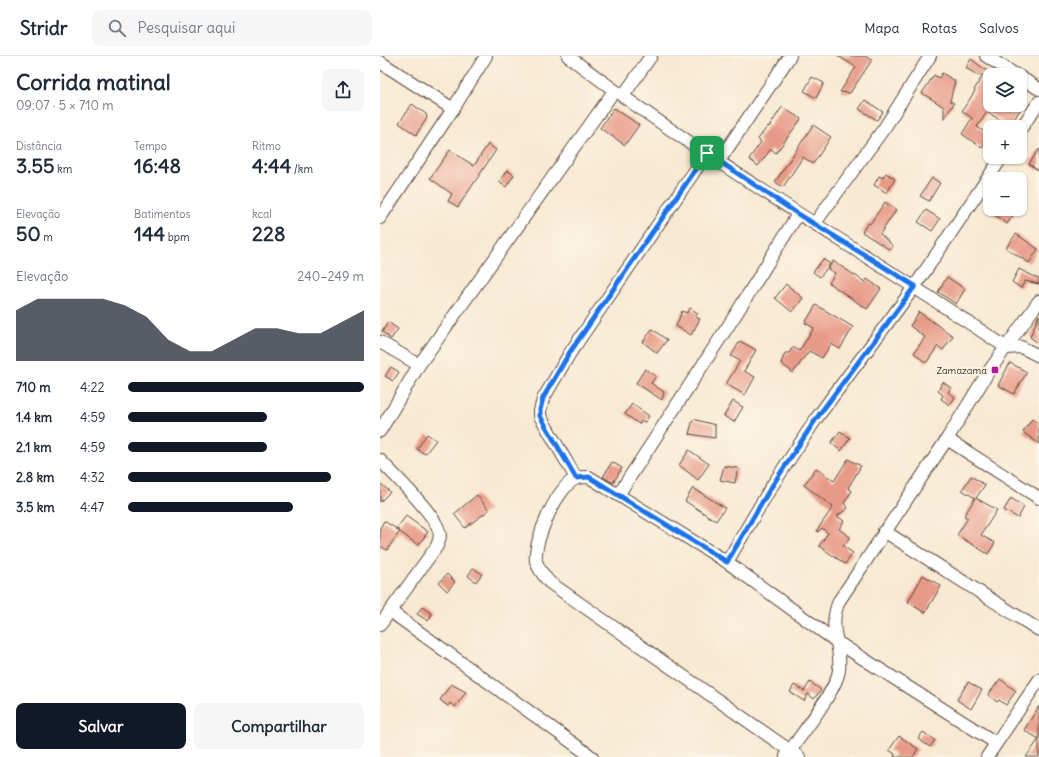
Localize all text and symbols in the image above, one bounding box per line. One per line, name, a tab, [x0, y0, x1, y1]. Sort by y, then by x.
search box	[92, 10, 372, 46]
text: Stridr	[20, 16, 68, 40]
icon: search	[106, 17, 128, 39]
text: Pesquisar aqui	[138, 18, 235, 37]
text: Mapa	[864, 19, 899, 37]
text: Rotas	[921, 19, 957, 37]
text: Salvos	[979, 19, 1019, 37]
text: Corrida matinal	[16, 68, 171, 96]
map controls	[983, 68, 1027, 216]
button: layers	[983, 68, 1027, 112]
button: share	[322, 69, 364, 111]
text: 09:07 · 5 × 710 m	[16, 97, 114, 114]
button: +	[983, 120, 1027, 164]
pin	[690, 136, 724, 170]
text: Distância	[16, 139, 62, 153]
text: Tempo	[134, 139, 167, 153]
text: Ritmo	[252, 139, 281, 153]
icon: arrive	[696, 142, 718, 164]
text: 3.55	[16, 153, 55, 178]
text: 16:48	[134, 153, 181, 178]
text: 4:44	[252, 153, 291, 178]
text: km	[55, 162, 72, 176]
text: /km	[291, 162, 313, 176]
button: −	[983, 172, 1027, 216]
text: Elevação	[16, 207, 60, 221]
text: Batimentos	[134, 207, 190, 221]
text: kcal	[252, 207, 272, 221]
text: 50	[16, 221, 41, 246]
text: 144	[134, 221, 165, 246]
text: 228	[252, 221, 285, 246]
text: m	[41, 230, 53, 244]
text: bpm	[165, 230, 190, 244]
text: Elevação	[16, 268, 68, 285]
text: 240–249 m	[297, 268, 364, 285]
place label: Zamazama	[936, 364, 987, 377]
marker: Zamazama	[990, 365, 1000, 375]
text: 710 m	[16, 379, 51, 396]
text: 4:22	[80, 379, 105, 396]
text: 1.4 km	[16, 409, 52, 426]
text: 4:59	[80, 409, 105, 426]
text: 2.1 km	[16, 439, 52, 456]
text: 4:59	[80, 439, 105, 456]
text: 2.8 km	[16, 469, 54, 486]
text: 4:32	[80, 469, 105, 486]
text: 3.5 km	[16, 499, 55, 516]
text: 4:47	[80, 499, 104, 516]
button: Salvar	[16, 703, 186, 749]
button: Compartilhar	[194, 703, 364, 749]

